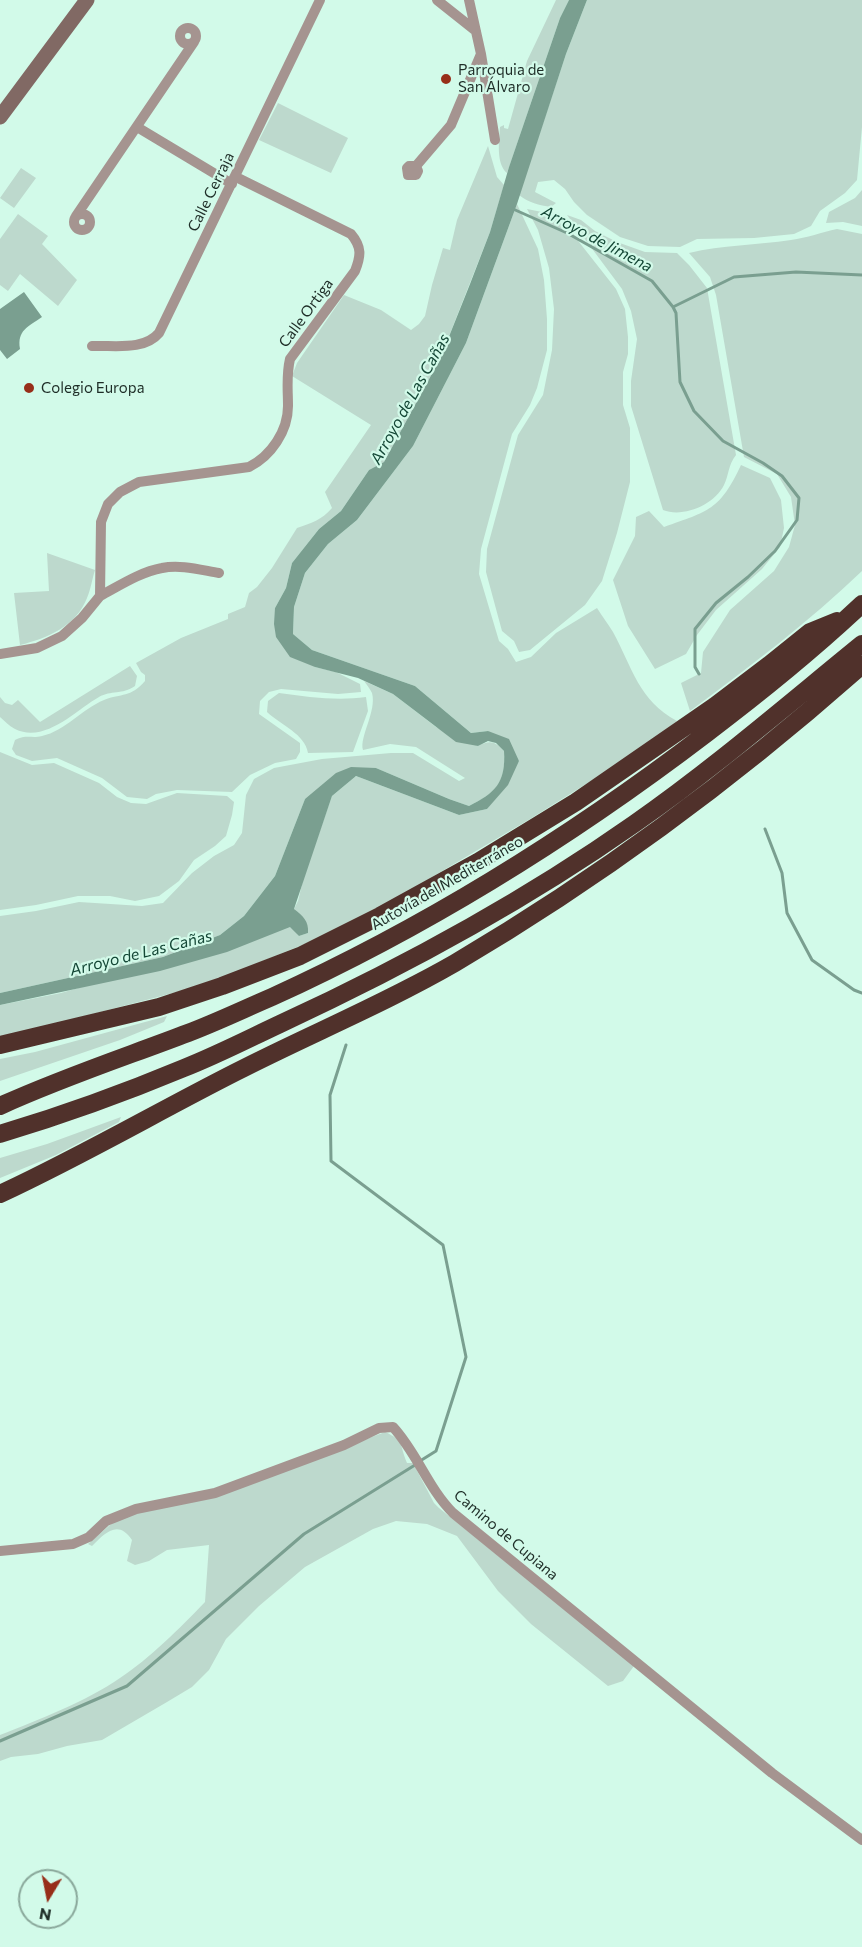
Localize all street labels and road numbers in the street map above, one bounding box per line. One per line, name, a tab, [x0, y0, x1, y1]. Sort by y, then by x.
street label: Calle Cerraja	[184, 149, 238, 235]
street label: Calle Ortiga	[275, 275, 337, 351]
street label: Autovía del Mediterráneo	[368, 832, 526, 934]
street label: Camino de Cupiana	[450, 1486, 562, 1584]

